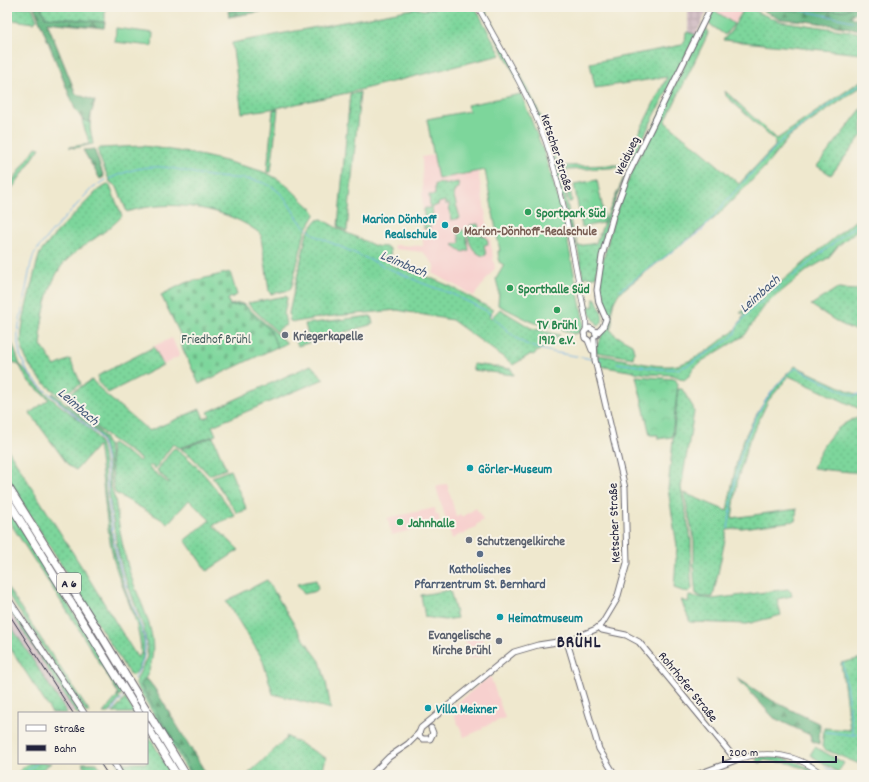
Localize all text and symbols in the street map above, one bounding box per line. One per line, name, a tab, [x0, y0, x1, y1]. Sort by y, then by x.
street label: Ketscher Straße	[534, 112, 577, 194]
street label: Weidweg	[611, 133, 646, 179]
place label: Sportpark Süd	[536, 205, 606, 224]
marker: Sportpark Süd	[523, 207, 533, 217]
place label: Marion Dönhoff Realschule	[362, 211, 437, 245]
marker: Marion Dönhoff Realschule	[440, 220, 450, 230]
place label: Marion-Dönhoff-Realschule	[464, 223, 597, 242]
marker: Marion-Dönhoff-Realschule	[451, 225, 461, 235]
water label: Leimbach	[377, 246, 430, 284]
water label: Leimbach	[736, 270, 786, 318]
place label: Sporthalle Süd	[518, 281, 590, 300]
marker: Sporthalle Süd	[505, 283, 515, 293]
marker: TV Brühl 1912 e.V.	[552, 305, 562, 315]
place label: TV Brühl 1912 e.V.	[537, 317, 578, 351]
place label: Kriegerkapelle	[293, 328, 363, 347]
marker: Kriegerkapelle	[280, 330, 290, 340]
park label: Friedhof Brühl	[181, 331, 251, 350]
water label: Leimbach	[53, 384, 103, 431]
place label: Görler-Museum	[478, 461, 552, 480]
marker: Görler-Museum	[465, 463, 475, 473]
street label: Ketscher Straße	[605, 482, 626, 563]
place label: Jahnhalle	[408, 515, 455, 534]
marker: Jahnhalle	[395, 517, 405, 527]
place label: Schutzengelkirche	[477, 533, 565, 552]
marker: Schutzengelkirche	[464, 535, 474, 545]
marker: Katholisches Pfarrzentrum St. Bernhard	[475, 549, 485, 559]
place label: Katholisches Pfarrzentrum St. Bernhard	[414, 561, 546, 595]
road number: A 6	[57, 573, 81, 593]
place label: Heimatmuseum	[508, 610, 583, 629]
marker: Heimatmuseum	[495, 612, 505, 622]
place label: Evangelische Kirche Brühl	[428, 627, 492, 661]
district label: BRÜHL	[557, 632, 601, 656]
marker: Evangelische Kirche Brühl	[494, 636, 504, 646]
street label: Rohrhofer Straße	[653, 648, 722, 727]
place label: Villa Meixner	[436, 701, 498, 720]
marker: Villa Meixner	[423, 703, 433, 713]
legend	[18, 712, 148, 764]
text: Straße	[54, 721, 85, 738]
scale bar	[723, 738, 836, 764]
text: Bahn	[54, 741, 77, 758]
text: 200 m	[729, 745, 758, 762]

